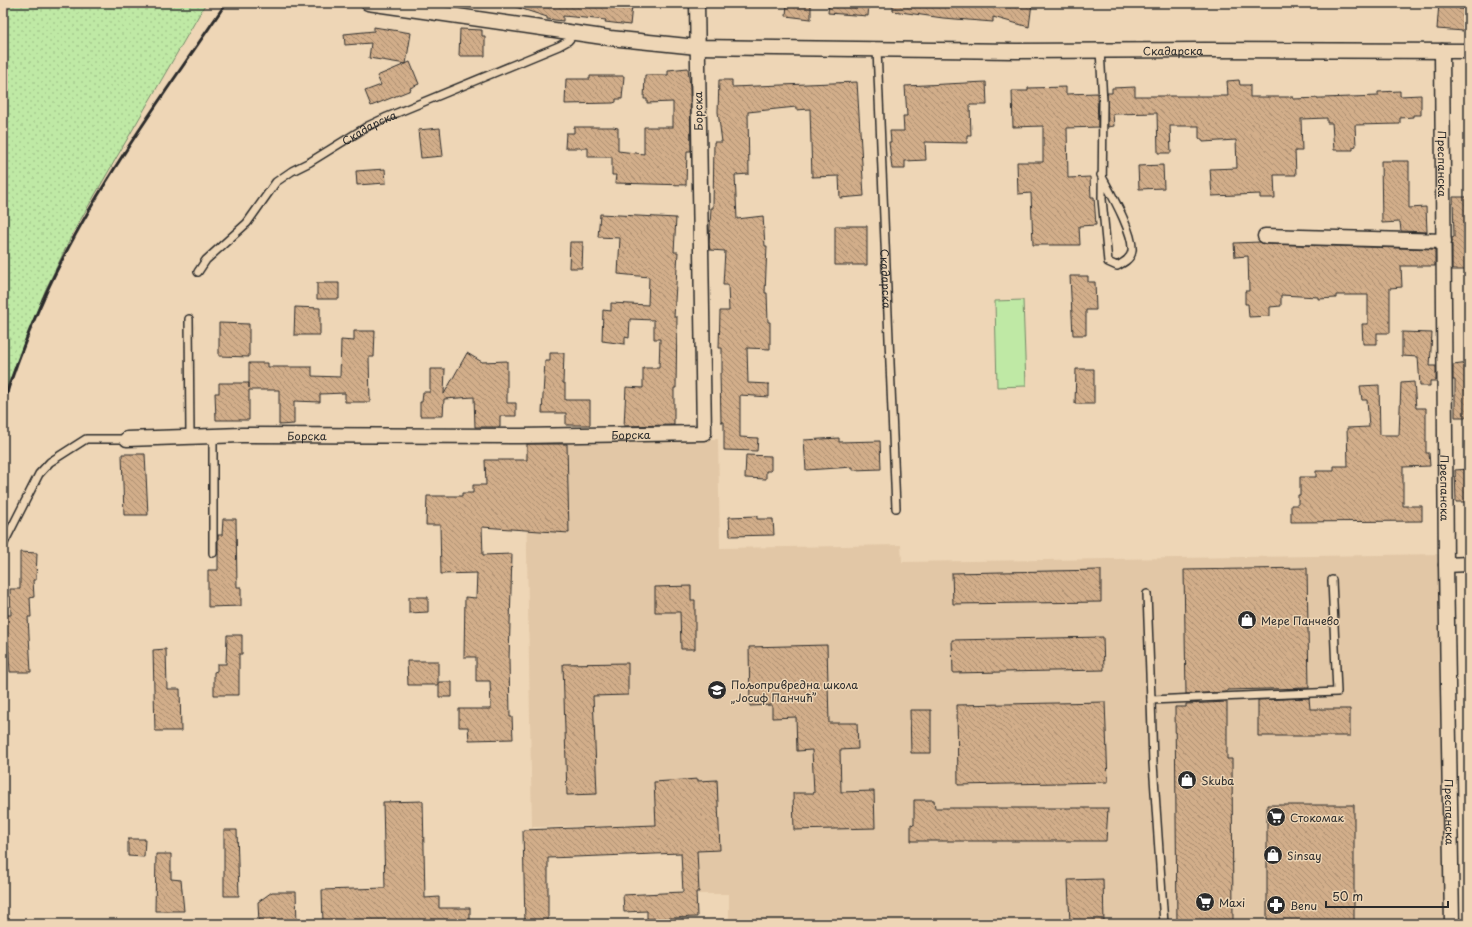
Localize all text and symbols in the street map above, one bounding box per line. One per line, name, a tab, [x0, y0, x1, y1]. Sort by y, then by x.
street label: Скадарска	[1143, 42, 1203, 59]
street label: Борска	[689, 91, 707, 131]
street label: Скадарска	[338, 105, 399, 149]
street label: Преспанска	[1434, 131, 1452, 197]
street label: Скадарска	[877, 248, 896, 309]
street label: Борска	[611, 425, 651, 443]
street label: Борска	[287, 427, 327, 444]
street label: Преспанска	[1437, 455, 1454, 521]
shop icon: Мере Панчево	[1236, 609, 1258, 631]
place label: Мере Панчево	[1261, 612, 1339, 629]
place label: Пољопривредна школа „Јосиф Панчић”	[731, 676, 858, 706]
school or university icon: Пољопривредна школа „Јосиф Панчић”	[706, 679, 728, 701]
shop icon: Skuba	[1176, 769, 1198, 791]
place label: Skuba	[1201, 772, 1234, 789]
street label: Преспанска	[1441, 779, 1459, 845]
supermarket icon: Стокомак	[1265, 806, 1287, 828]
place label: Стокомак	[1290, 809, 1345, 826]
shop icon: Sinsay	[1262, 844, 1284, 866]
place label: Sinsay	[1287, 847, 1322, 864]
scale bar	[1326, 883, 1448, 909]
text: 50 m	[1332, 887, 1363, 905]
supermarket icon: Maxi	[1194, 891, 1216, 913]
place label: Maxi	[1219, 894, 1245, 911]
pharmacy icon: Benu	[1265, 894, 1287, 916]
place label: Benu	[1290, 897, 1317, 914]

